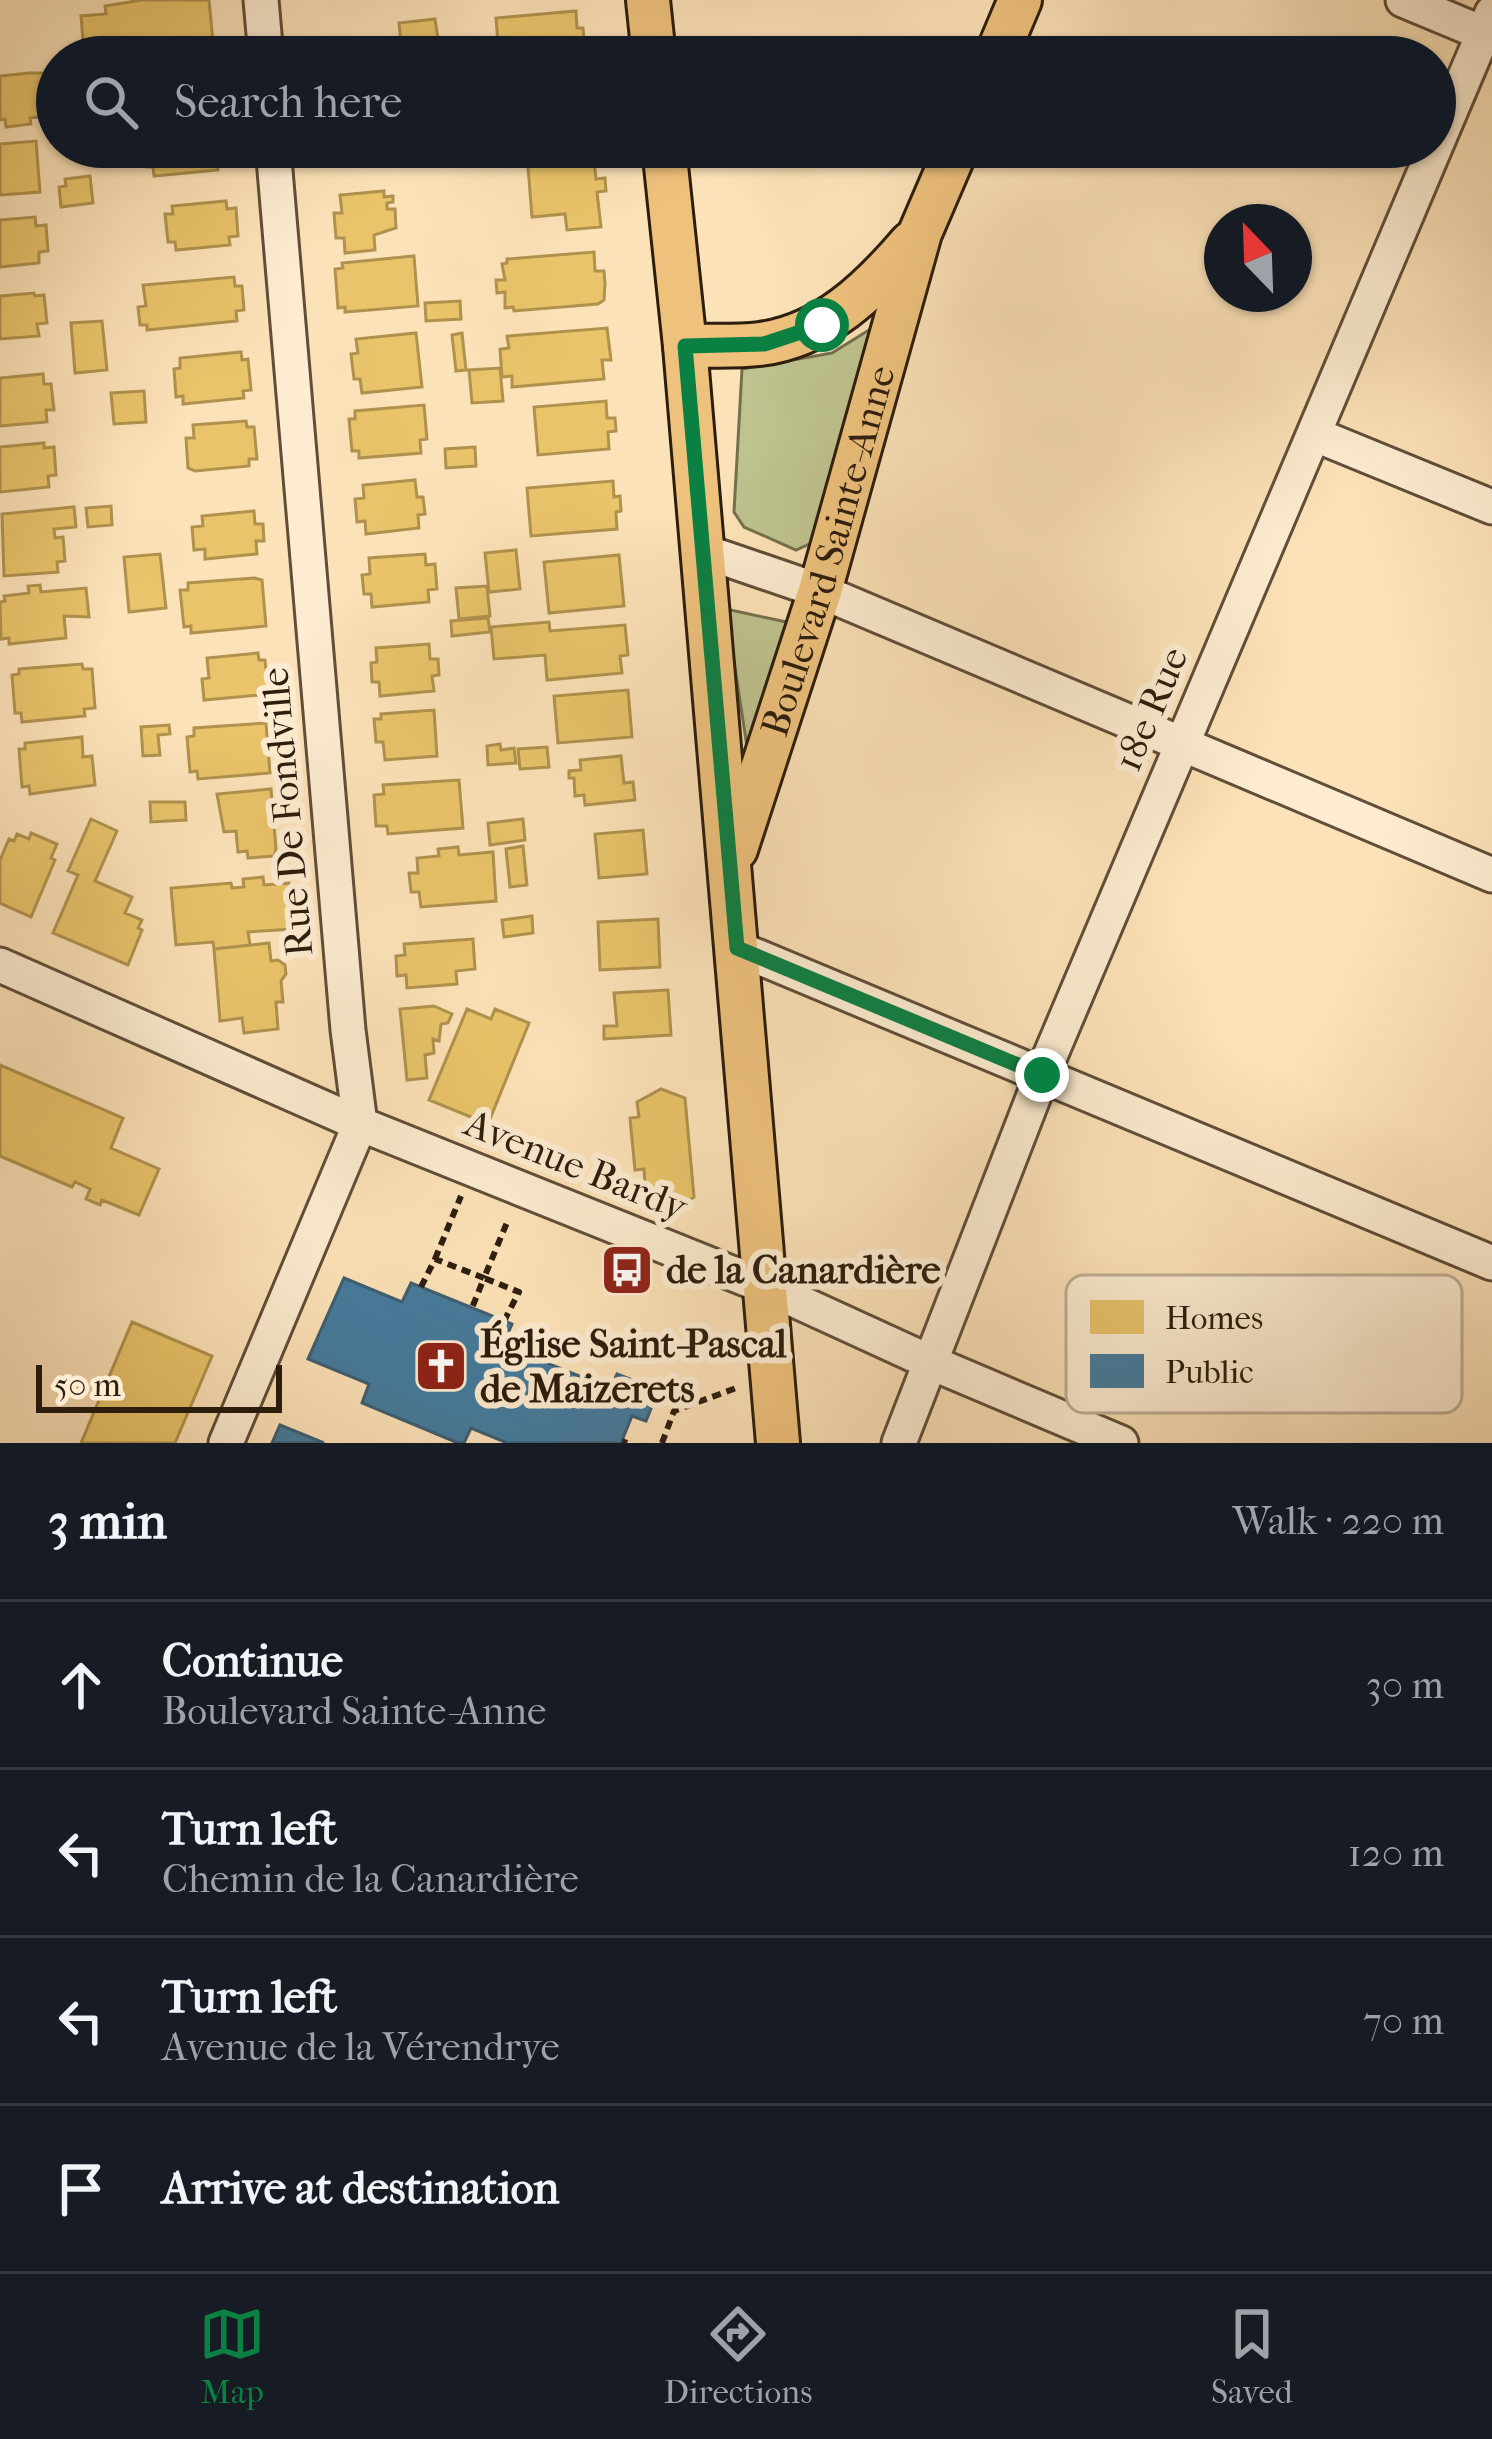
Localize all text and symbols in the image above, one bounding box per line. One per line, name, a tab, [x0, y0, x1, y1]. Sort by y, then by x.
search box	[36, 36, 1456, 168]
icon: search	[78, 69, 144, 135]
text: Search here	[174, 76, 402, 129]
north arrow	[1204, 204, 1312, 312]
route start	[795, 298, 849, 352]
street label: Boulevard Sainte-Anne	[751, 361, 905, 742]
street label: 18e Rue	[1104, 640, 1198, 778]
street label: Rue De Fondville	[251, 666, 323, 958]
route end	[1015, 1048, 1069, 1102]
street label: Avenue Bardy	[456, 1099, 695, 1231]
bus stop icon: de la Canardière	[599, 1242, 655, 1298]
place label: de la Canardière	[666, 1247, 941, 1293]
legend	[1066, 1275, 1462, 1413]
text: Homes	[1165, 1299, 1263, 1338]
place label: Église Saint-Pascal de Maizerets	[480, 1319, 787, 1412]
church icon: Église Saint-Pascal de Maizerets	[413, 1338, 469, 1394]
text: Public	[1165, 1353, 1254, 1392]
scale bar	[36, 1359, 282, 1412]
text: 50 m	[54, 1366, 121, 1405]
text: 3 min	[48, 1491, 167, 1551]
text: Walk · 220 m	[1232, 1498, 1444, 1544]
text: Continue	[162, 1635, 343, 1688]
icon: ahead	[48, 1652, 114, 1718]
text: 30 m	[1366, 1662, 1444, 1708]
text: Boulevard Sainte-Anne	[162, 1688, 546, 1734]
text: Turn left	[162, 1803, 337, 1856]
icon: left	[48, 1820, 114, 1886]
text: 120 m	[1348, 1830, 1444, 1876]
text: Chemin de la Canardière	[162, 1856, 579, 1902]
text: Turn left	[162, 1971, 337, 2024]
icon: left	[48, 1988, 114, 2054]
text: 70 m	[1363, 1998, 1444, 2044]
text: Avenue de la Vérendrye	[162, 2024, 560, 2070]
icon: arrive	[48, 2156, 114, 2222]
text: Arrive at destination	[162, 2162, 559, 2215]
tab: Map	[199, 2301, 265, 2412]
tab: Directions	[664, 2301, 812, 2412]
tab: Saved	[1211, 2301, 1293, 2412]

